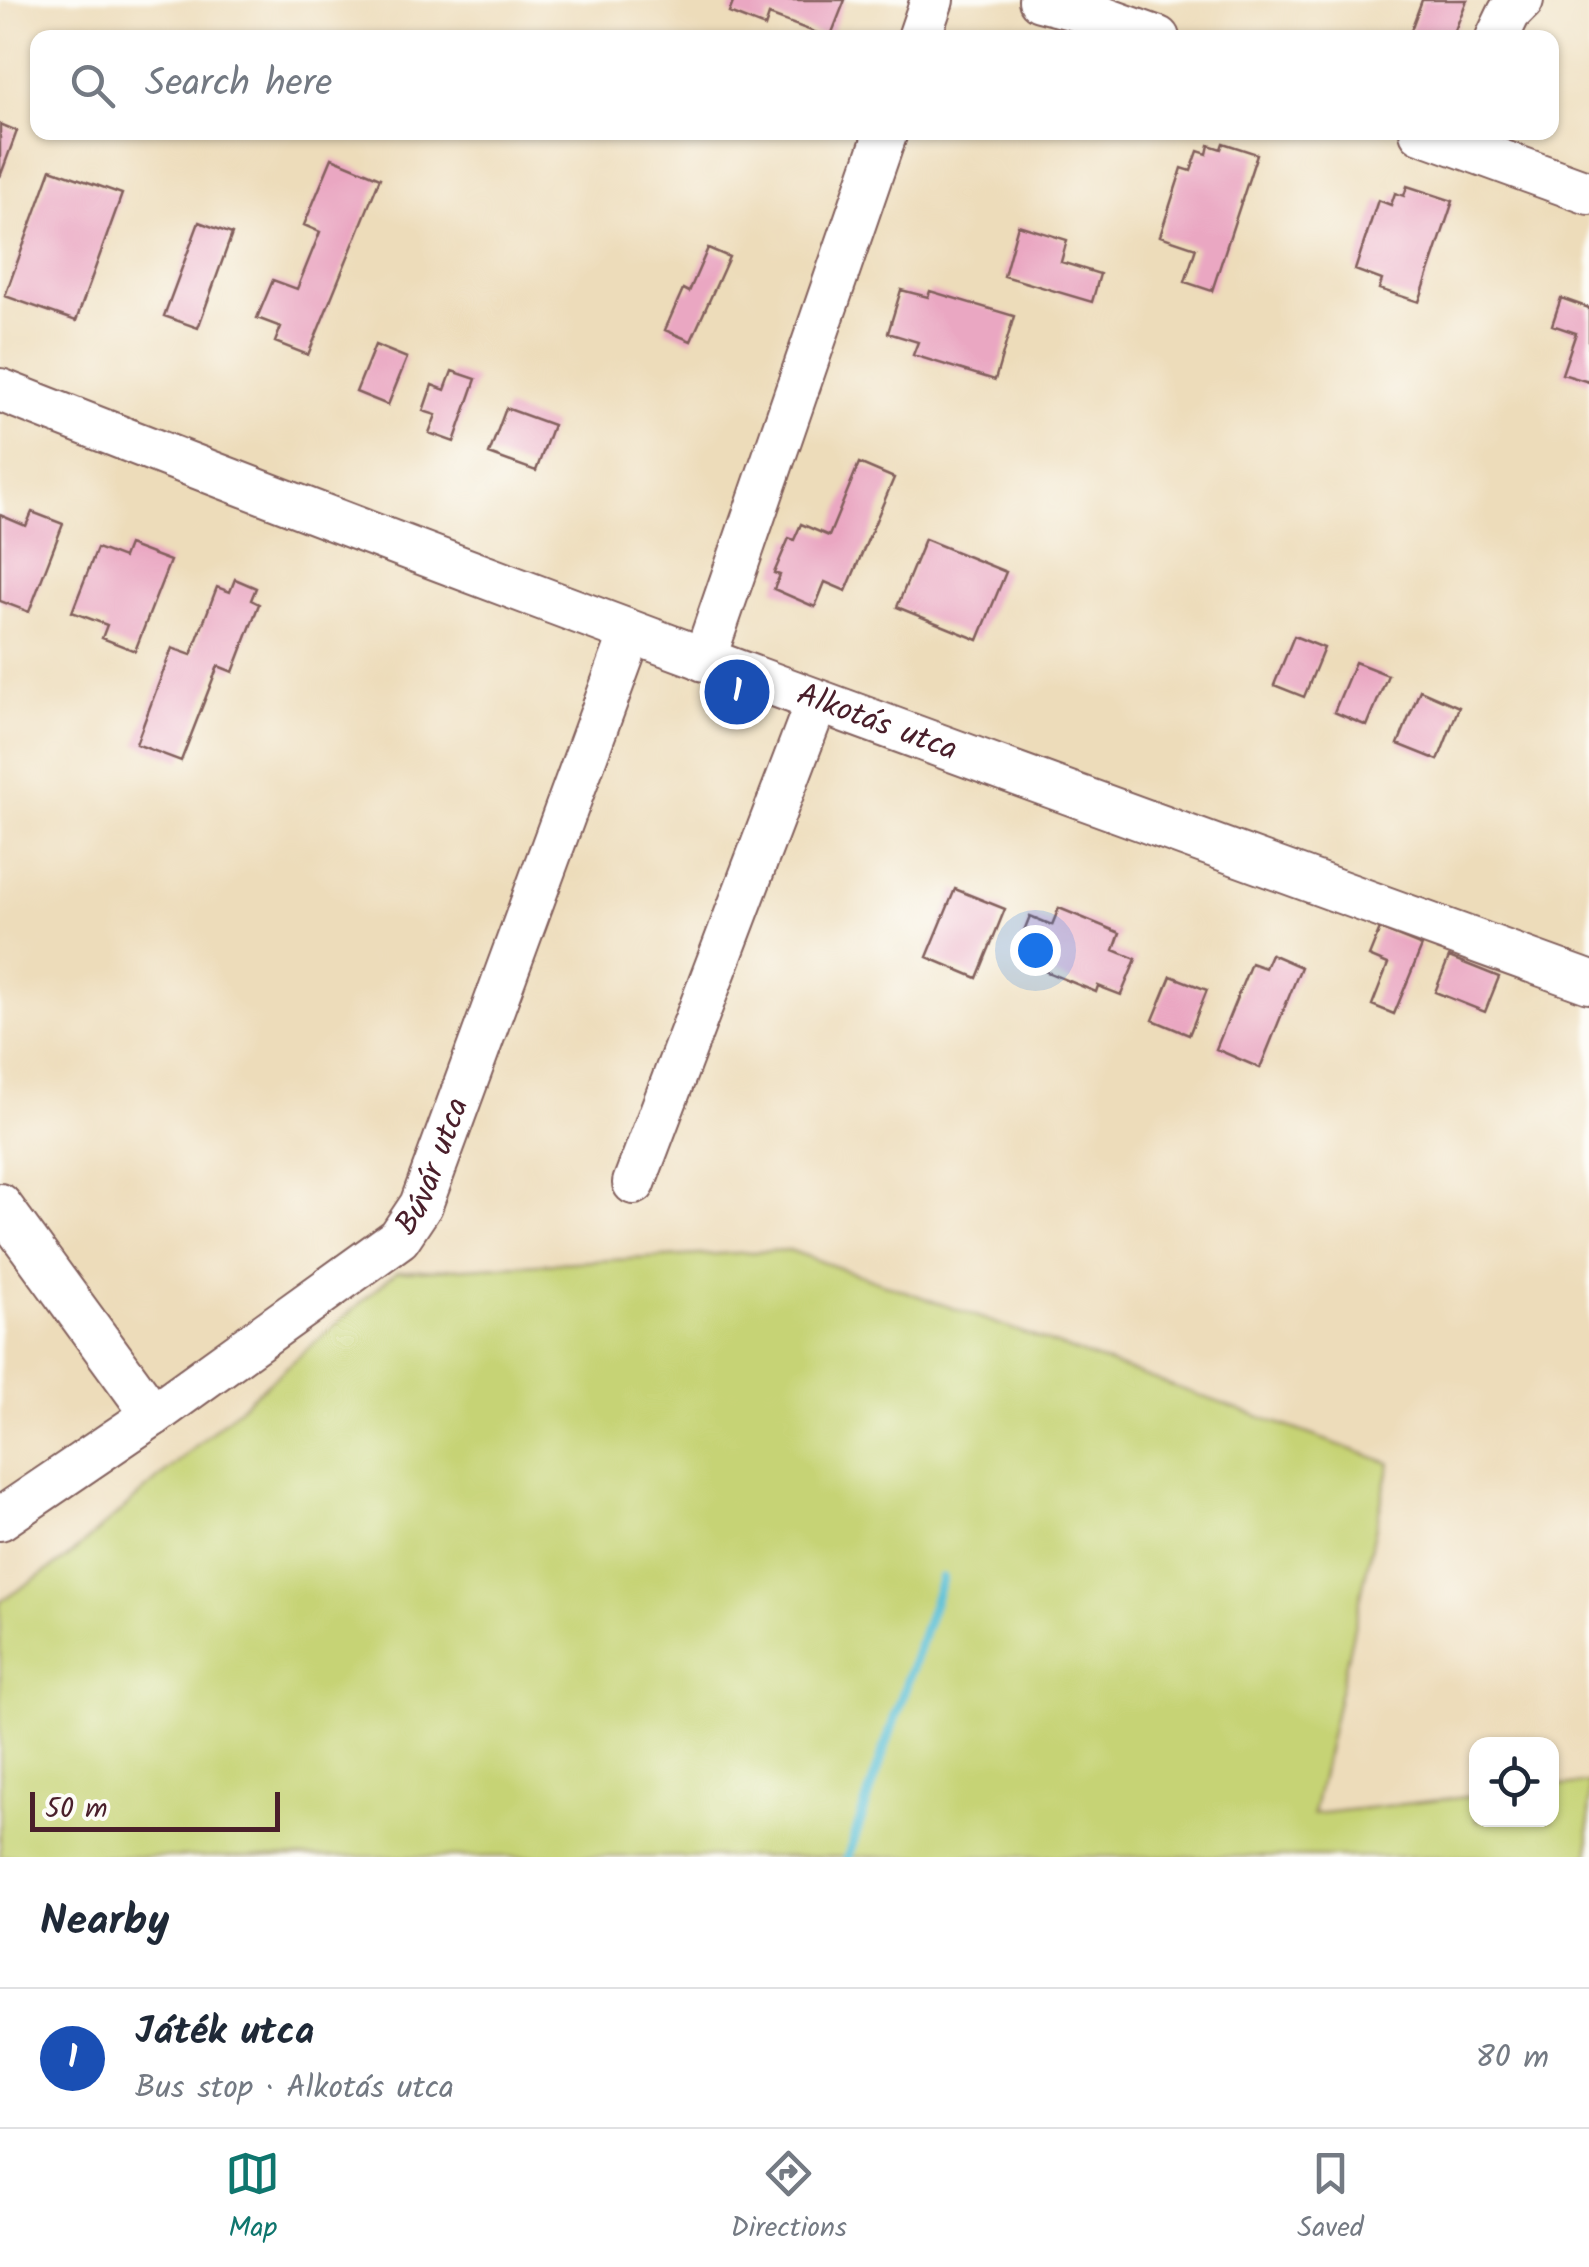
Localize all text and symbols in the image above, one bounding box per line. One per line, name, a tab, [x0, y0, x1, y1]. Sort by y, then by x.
search box	[30, 30, 1559, 140]
text: Search here	[145, 55, 332, 115]
icon: search	[65, 58, 120, 113]
pin: 1	[704, 654, 770, 730]
street label: Alkotás utca	[789, 670, 965, 776]
your location	[1010, 925, 1061, 976]
street label: Búvár utca	[382, 1090, 484, 1246]
map controls	[1469, 1737, 1559, 1827]
button: locate	[1469, 1737, 1559, 1827]
scale bar	[30, 1787, 280, 1832]
text: 50 m	[45, 1787, 108, 1832]
text: Nearby	[40, 1889, 169, 1956]
text: Játék utca	[135, 2003, 314, 2063]
text: 1	[68, 2033, 77, 2084]
text: 80 m	[1475, 2033, 1549, 2084]
text: Bus stop · Alkotás utca	[135, 2063, 454, 2114]
tab: Map	[225, 2146, 280, 2251]
tab: Directions	[731, 2146, 847, 2251]
tab: Saved	[1297, 2146, 1364, 2251]

